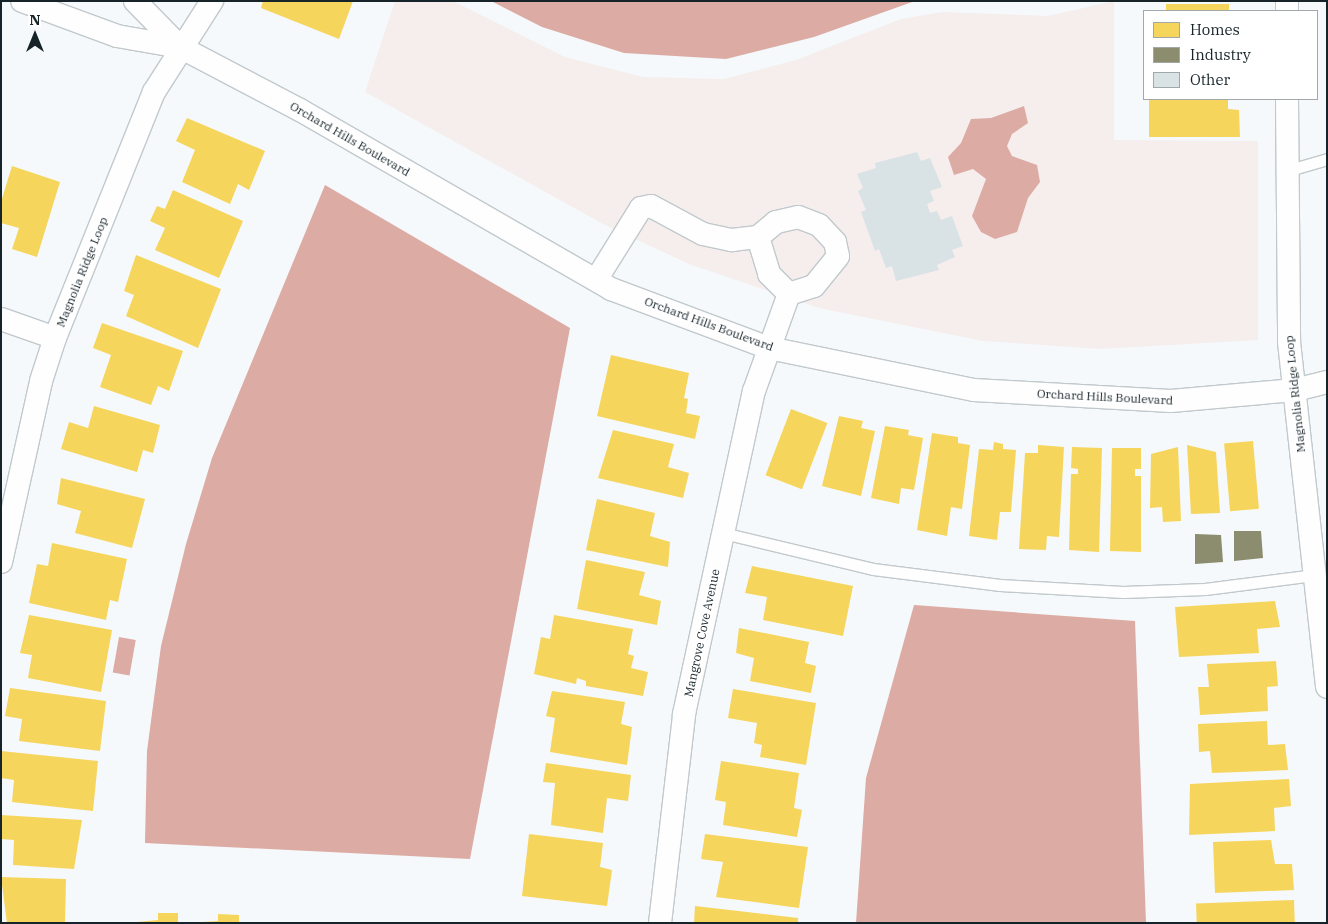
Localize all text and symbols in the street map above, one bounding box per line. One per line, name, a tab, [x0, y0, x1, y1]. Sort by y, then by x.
north arrow	[10, 10, 60, 60]
legend	[1143, 10, 1318, 100]
text: N	[29, 11, 41, 29]
text: Homes	[1190, 20, 1240, 39]
text: Industry	[1190, 45, 1251, 64]
text: Other	[1190, 70, 1230, 89]
street label: Orchard Hills Boulevard	[287, 99, 413, 179]
street label: Magnolia Ridge Loop	[53, 215, 111, 329]
street label: Orchard Hills Boulevard	[643, 294, 775, 354]
street label: Magnolia Ridge Loop	[1282, 335, 1308, 453]
street label: Orchard Hills Boulevard	[1037, 386, 1173, 408]
street label: Mangrove Cove Avenue	[681, 568, 723, 698]

